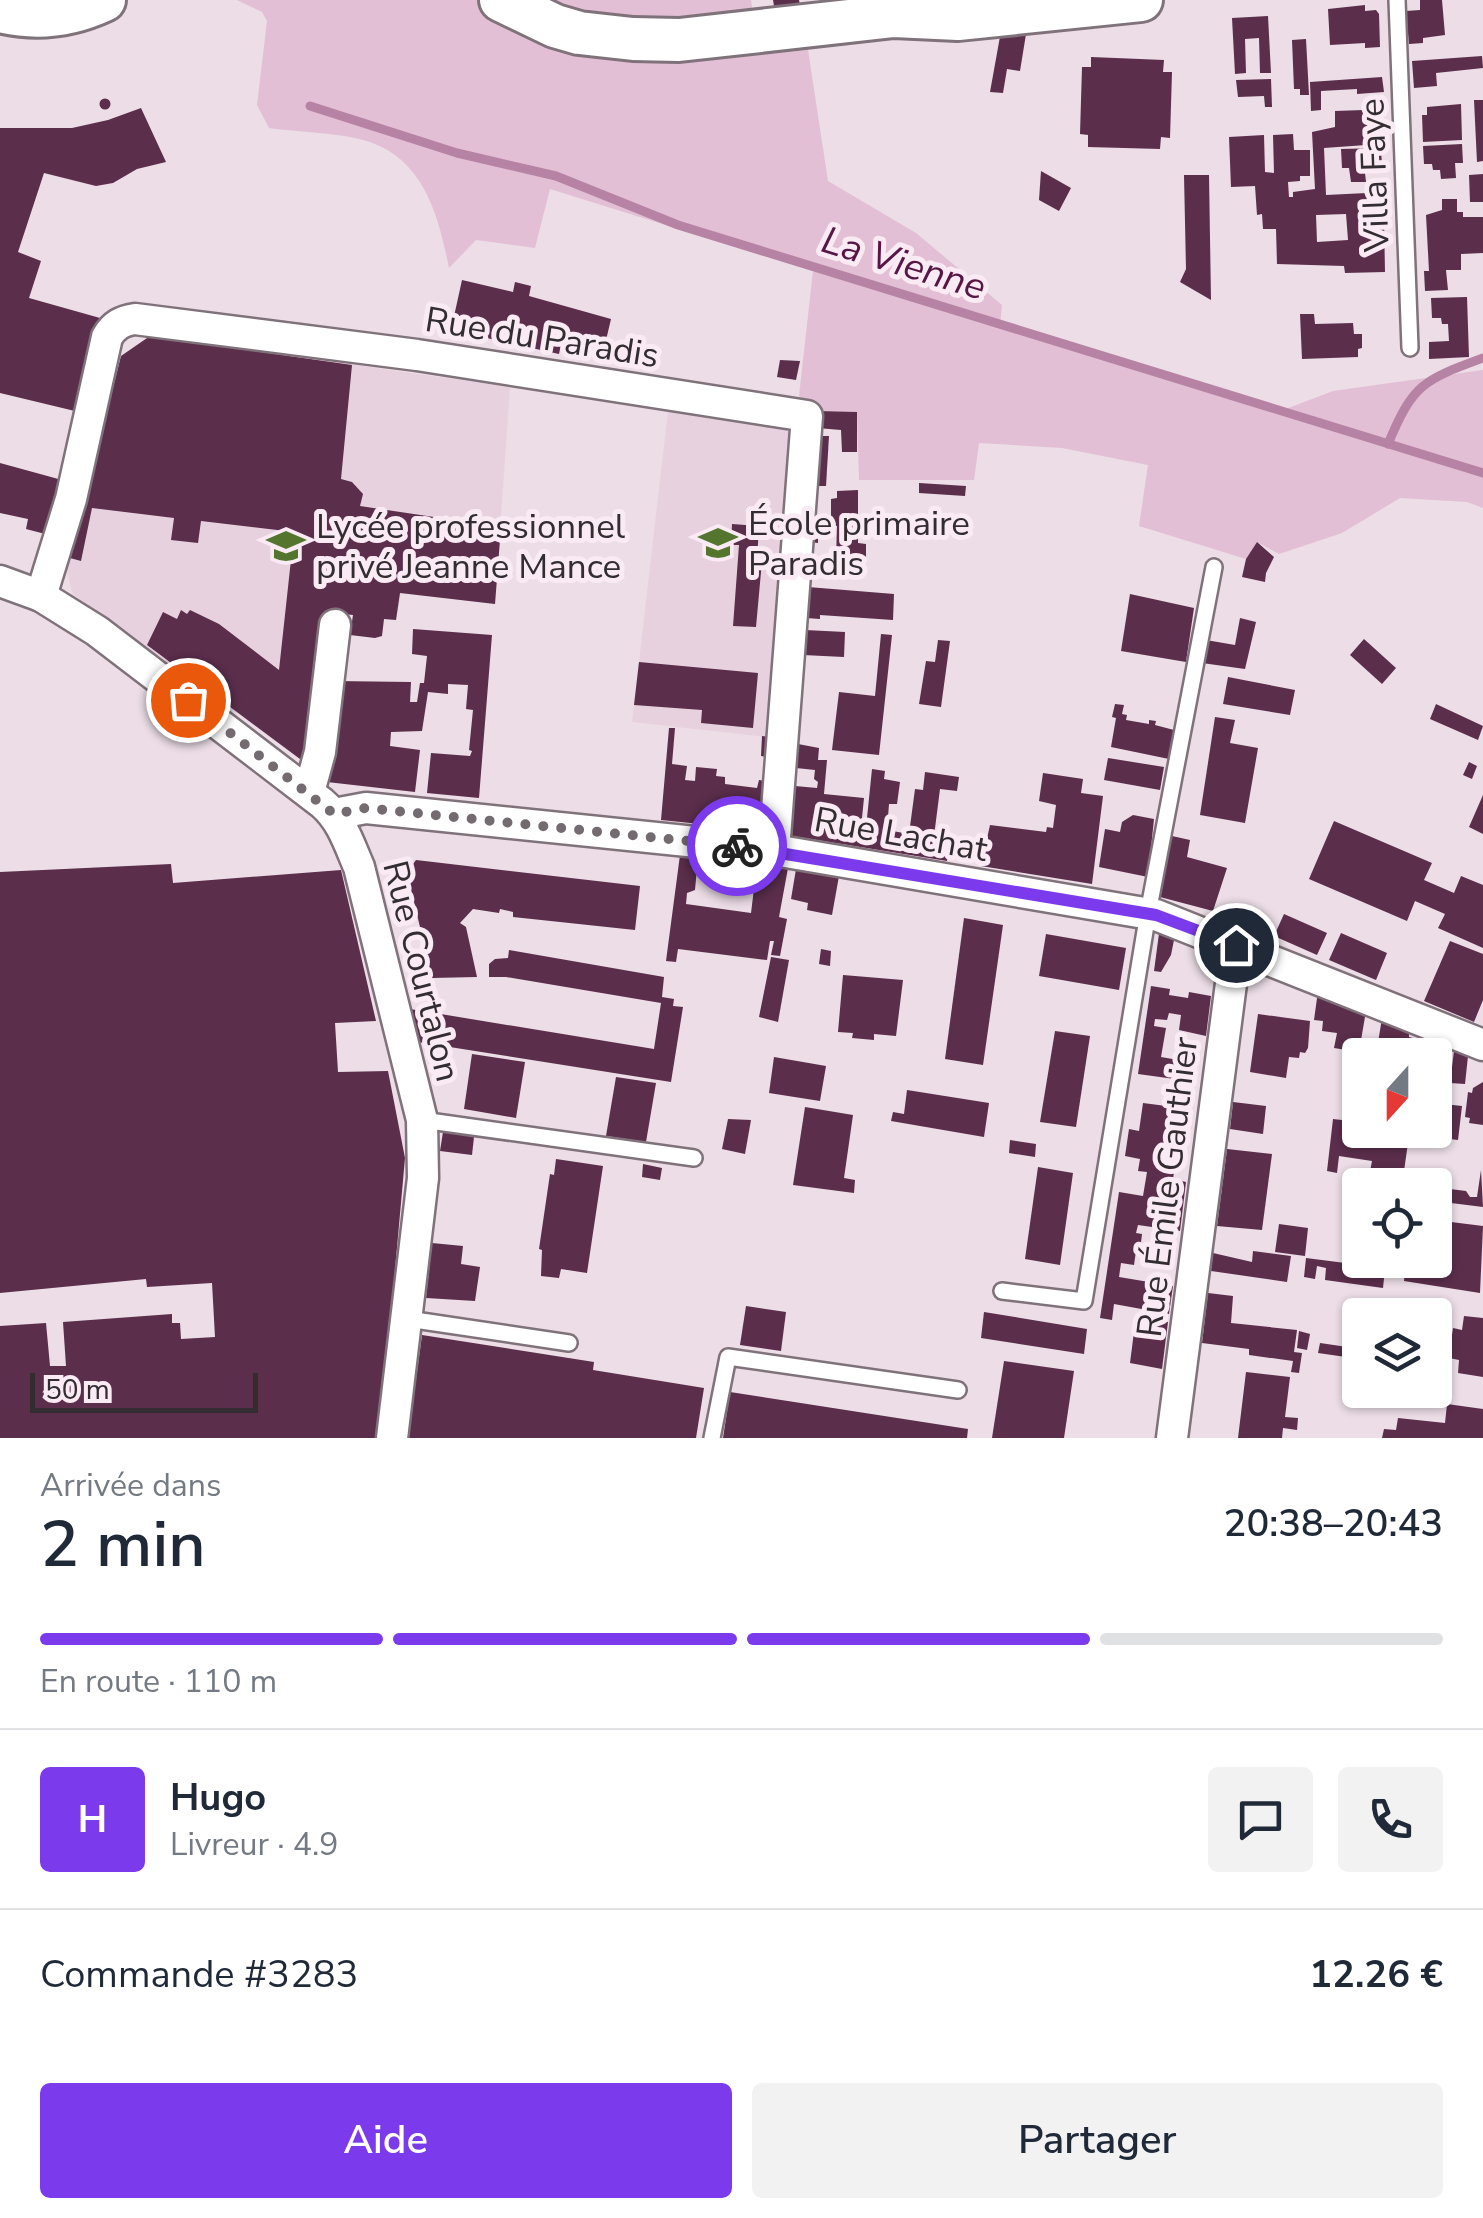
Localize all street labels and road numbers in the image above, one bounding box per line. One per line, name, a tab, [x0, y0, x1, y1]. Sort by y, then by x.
street label: Villa Faye	[1348, 97, 1401, 254]
street label: Rue du Paradis	[422, 296, 662, 379]
street label: Rue Lachat	[811, 796, 992, 873]
street label: Rue Courtalon	[371, 856, 472, 1086]
street label: Rue Émile Gauthier	[1126, 1034, 1209, 1340]

